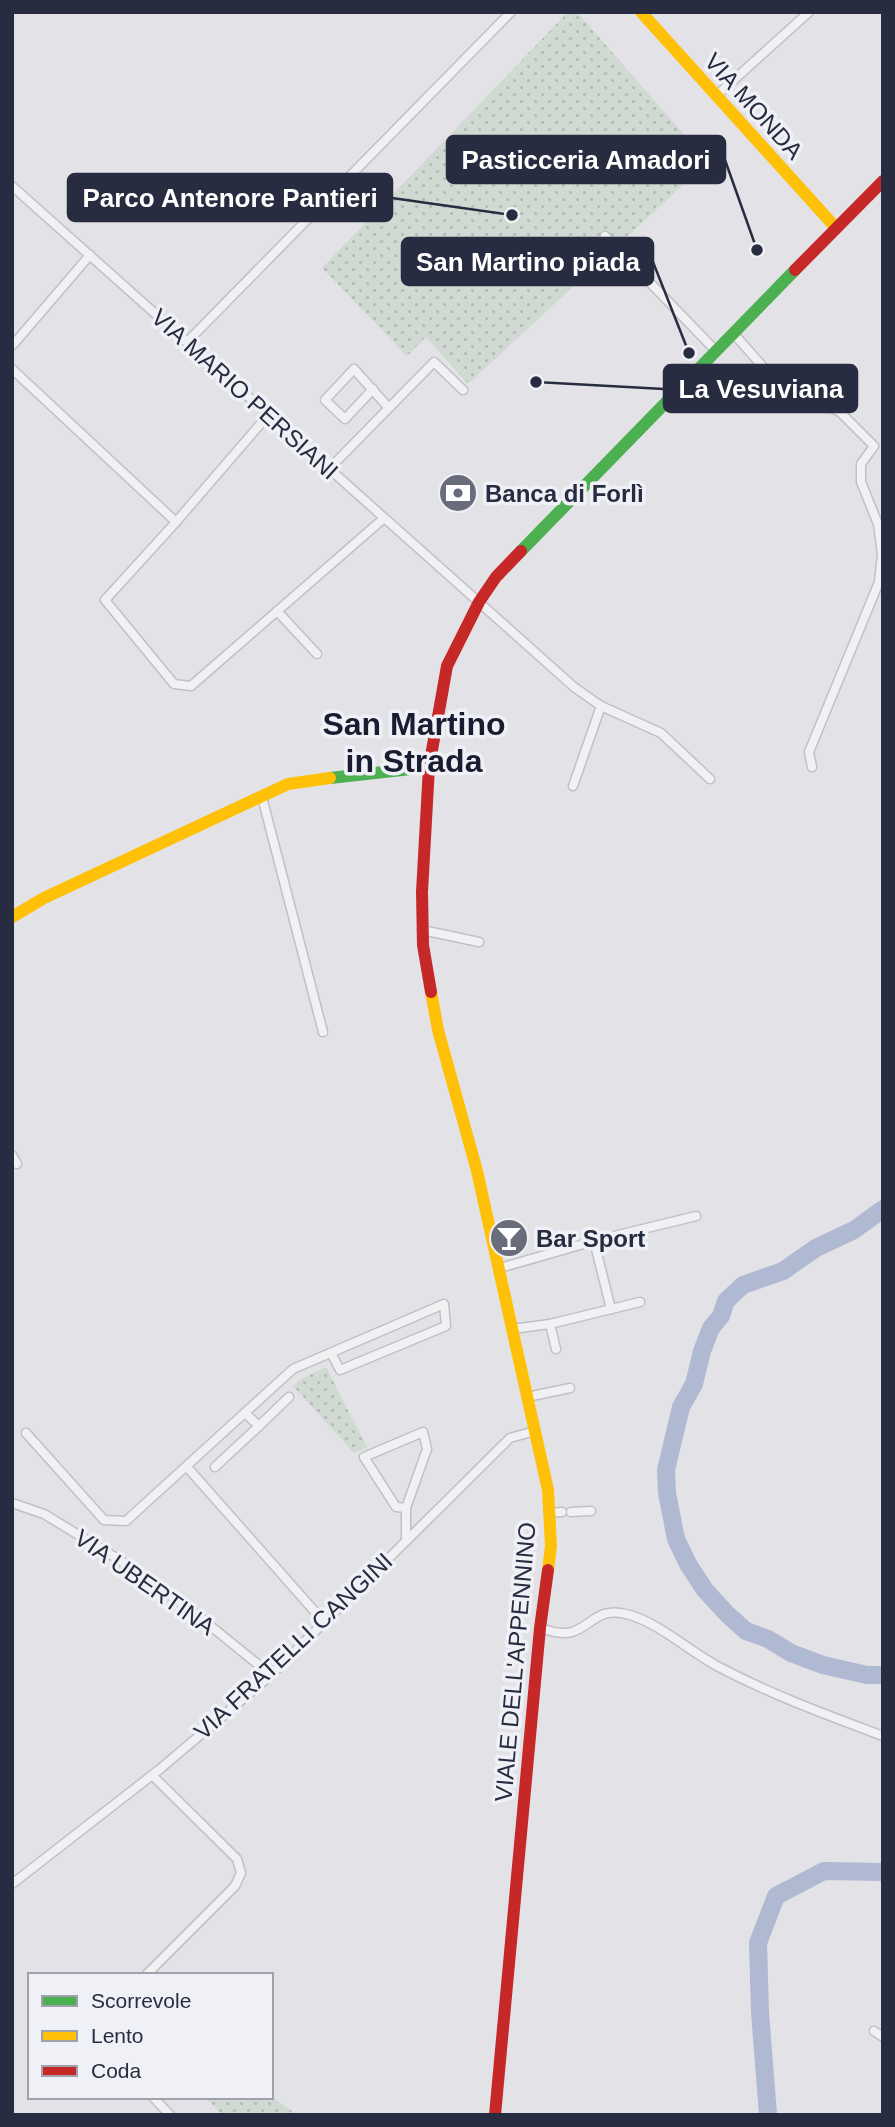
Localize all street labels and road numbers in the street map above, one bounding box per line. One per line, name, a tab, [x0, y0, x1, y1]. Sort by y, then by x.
street label: VIA MONDA	[699, 47, 809, 165]
street label: VIA MARIO PERSIANI	[146, 303, 344, 485]
street label: VIALE DELL'APPENNINO	[489, 1521, 541, 1803]
street label: VIA UBERTINA	[70, 1524, 220, 1640]
street label: VIA FRATELLI CANGINI	[188, 1547, 398, 1745]

